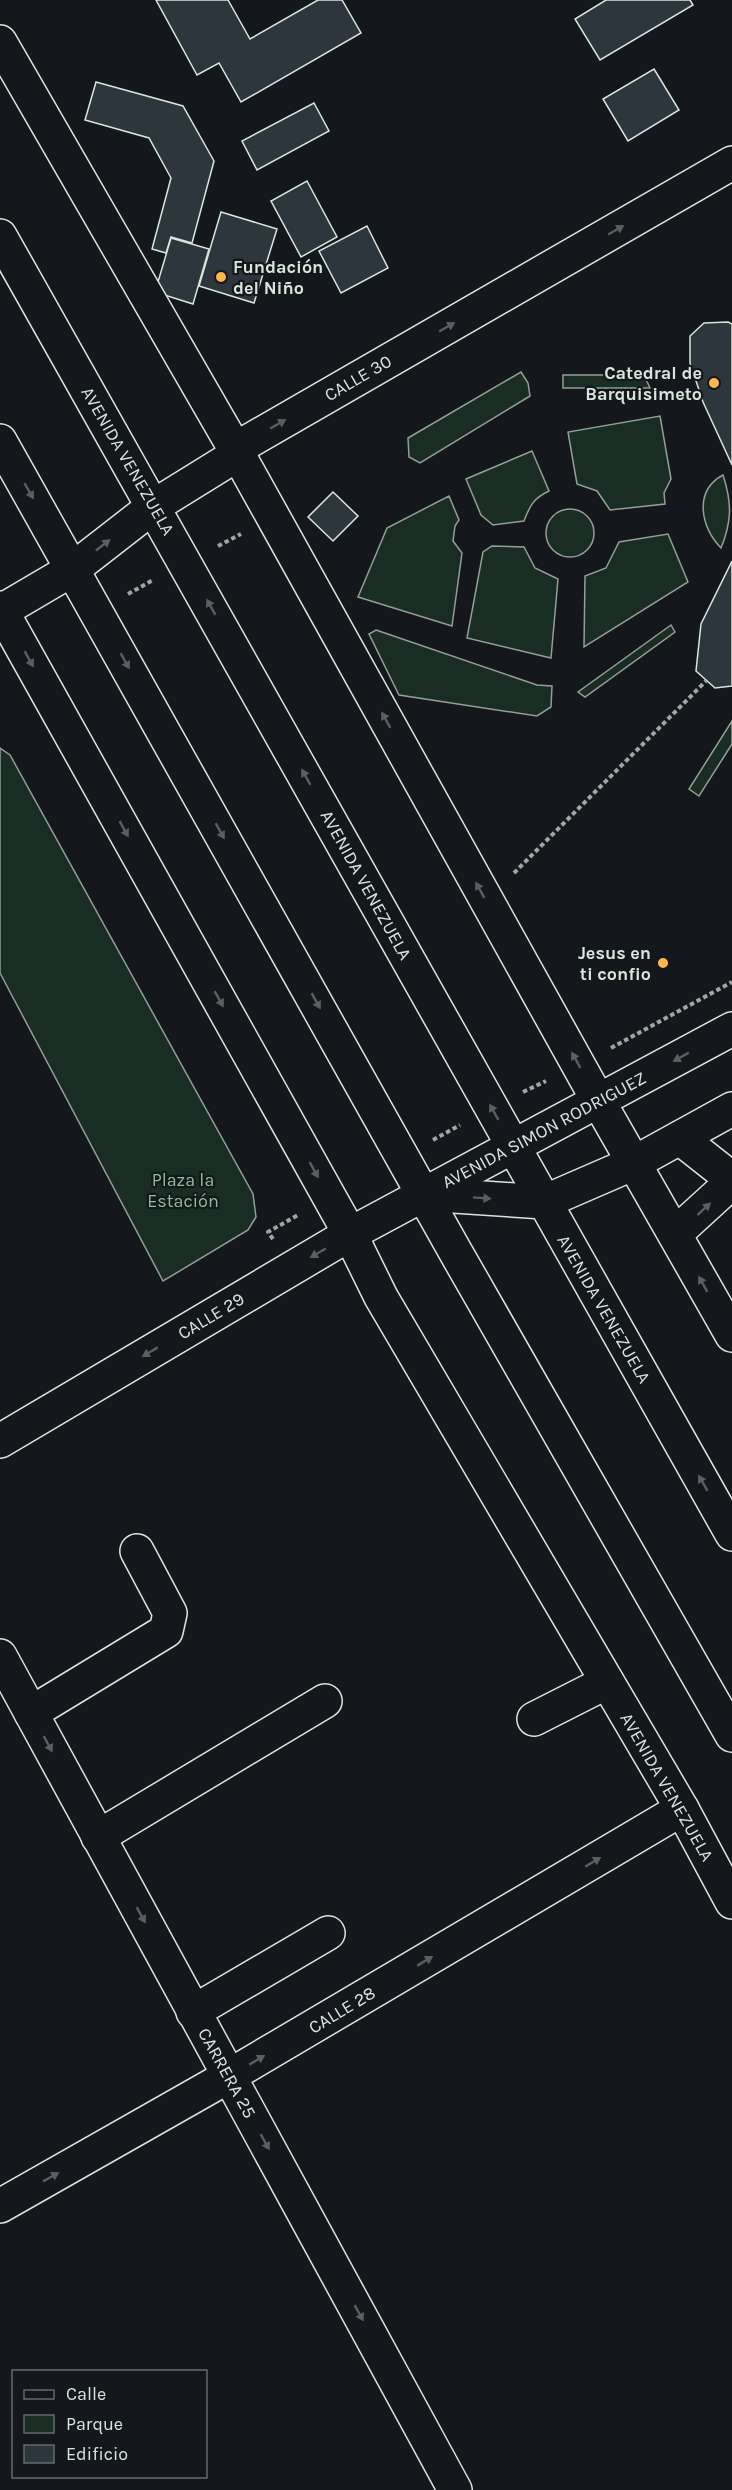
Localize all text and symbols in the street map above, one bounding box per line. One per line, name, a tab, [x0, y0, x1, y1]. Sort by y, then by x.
one-way arrow	[608, 225, 625, 235]
place label: Fundación del Niño	[233, 256, 323, 299]
marker: Fundación del Niño	[214, 270, 228, 284]
one-way arrow	[439, 322, 456, 332]
street label: CALLE 30	[320, 350, 396, 406]
place label: Catedral de Barquisimeto	[585, 362, 702, 405]
marker: Catedral de Barquisimeto	[707, 376, 721, 390]
street label: AVENIDA VENEZUELA	[77, 383, 179, 539]
one-way arrow	[270, 419, 286, 430]
one-way arrow	[24, 483, 34, 500]
one-way arrow	[96, 539, 111, 551]
one-way arrow	[206, 598, 216, 615]
one-way arrow	[24, 651, 34, 668]
one-way arrow	[119, 653, 129, 670]
one-way arrow	[381, 711, 391, 728]
one-way arrow	[301, 768, 311, 785]
street label: AVENIDA VENEZUELA	[316, 806, 416, 964]
one-way arrow	[119, 821, 129, 838]
one-way arrow	[215, 823, 225, 840]
one-way arrow	[476, 882, 486, 899]
place label: Jesus en ti confio	[578, 942, 651, 985]
marker: Jesus en ti confio	[656, 956, 670, 970]
one-way arrow	[214, 991, 224, 1008]
one-way arrow	[310, 993, 320, 1010]
one-way arrow	[571, 1052, 581, 1069]
one-way arrow	[672, 1052, 689, 1062]
street label: AVENIDA SIMON RODRIGUEZ	[438, 1067, 650, 1193]
one-way arrow	[489, 1104, 499, 1121]
one-way arrow	[309, 1161, 319, 1178]
park label: Plaza la Estación	[147, 1169, 219, 1212]
one-way arrow	[473, 1193, 492, 1203]
one-way arrow	[697, 1202, 712, 1216]
street label: AVENIDA VENEZUELA	[553, 1231, 655, 1387]
one-way arrow	[310, 1248, 326, 1259]
one-way arrow	[699, 1276, 709, 1293]
street label: CALLE 29	[174, 1288, 248, 1344]
one-way arrow	[142, 1347, 158, 1358]
one-way arrow	[698, 1474, 708, 1491]
street label: AVENIDA VENEZUELA	[616, 1709, 718, 1865]
one-way arrow	[43, 1736, 53, 1753]
one-way arrow	[585, 1857, 602, 1867]
one-way arrow	[136, 1907, 146, 1924]
one-way arrow	[417, 1956, 434, 1966]
street label: CALLE 28	[305, 1981, 379, 2039]
street label: CARRERA 25	[193, 2024, 261, 2122]
one-way arrow	[249, 2055, 266, 2065]
one-way arrow	[260, 2134, 270, 2151]
one-way arrow	[43, 2172, 60, 2182]
one-way arrow	[354, 2305, 364, 2322]
legend	[12, 2370, 207, 2478]
text: Calle	[66, 2383, 106, 2405]
text: Parque	[66, 2413, 123, 2435]
text: Edificio	[66, 2443, 128, 2465]

